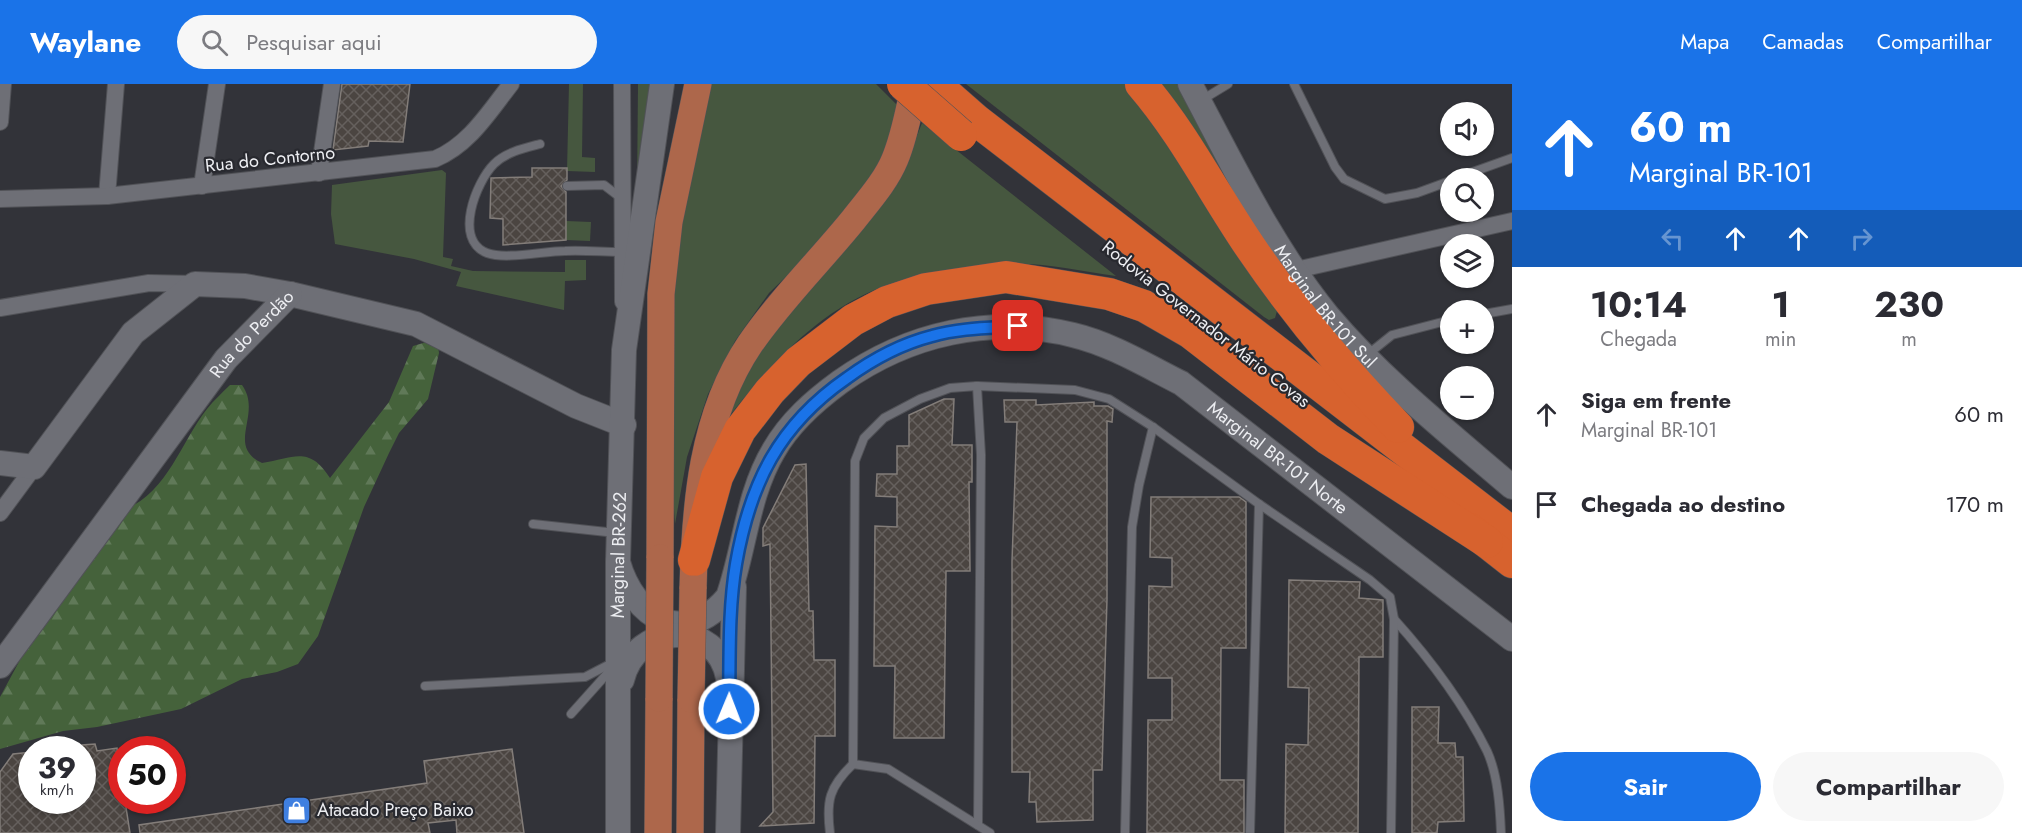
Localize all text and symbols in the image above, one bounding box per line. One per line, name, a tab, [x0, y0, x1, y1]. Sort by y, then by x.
search box	[177, 15, 597, 69]
text: Waylane	[30, 22, 141, 63]
icon: search	[198, 26, 231, 59]
text: Pesquisar aqui	[246, 26, 382, 58]
text: Mapa	[1680, 27, 1729, 57]
text: Camadas	[1762, 27, 1844, 57]
text: Compartilhar	[1877, 27, 1992, 57]
text: 60 m	[1629, 97, 1732, 158]
map controls	[1440, 102, 1494, 420]
button: sound	[1440, 102, 1494, 156]
icon: ahead	[1530, 108, 1608, 186]
street label: Rua do Contorno	[204, 139, 336, 179]
text: Marginal BR-101	[1629, 153, 1813, 192]
button: search	[1440, 168, 1494, 222]
icon: left	[1656, 222, 1689, 255]
icon: ahead	[1719, 222, 1752, 255]
icon: ahead	[1782, 222, 1815, 255]
icon: right	[1845, 222, 1878, 255]
street label: Rodovia Governador Mário Covas	[1096, 234, 1316, 414]
button: layers	[1440, 234, 1494, 288]
street label: Marginal BR-101 Sul	[1268, 240, 1382, 374]
text: 10:14	[1590, 278, 1687, 330]
text: 1	[1772, 278, 1790, 330]
text: 230	[1874, 278, 1944, 330]
street label: Rua do Perdão	[203, 284, 300, 383]
pin	[992, 300, 1043, 351]
button: +	[1440, 300, 1494, 354]
icon: arrive	[1001, 309, 1034, 342]
text: Chegada	[1600, 325, 1677, 354]
text: min	[1765, 325, 1796, 354]
text: m	[1901, 325, 1917, 354]
button: −	[1440, 366, 1494, 420]
text: Siga em frente	[1581, 384, 1731, 416]
street label: Marginal BR-101 Norte	[1202, 395, 1353, 521]
icon: ahead	[1530, 398, 1563, 431]
text: 60 m	[1954, 398, 2004, 430]
text: Marginal BR-101	[1581, 416, 1717, 445]
icon: arrive	[1530, 488, 1563, 521]
text: Chegada ao destino	[1581, 488, 1785, 520]
text: 170 m	[1946, 488, 2004, 520]
street label: Marginal BR-262	[605, 491, 633, 618]
position arrow	[697, 677, 761, 741]
speed limit sign: 50	[108, 736, 186, 814]
text: 39	[38, 746, 76, 789]
button: Sair	[1530, 752, 1761, 821]
button: Compartilhar	[1773, 752, 2004, 821]
text: km/h	[40, 779, 74, 801]
shop icon: Atacado Preço Baixo	[280, 794, 312, 826]
place label: Atacado Preço Baixo	[317, 797, 474, 823]

